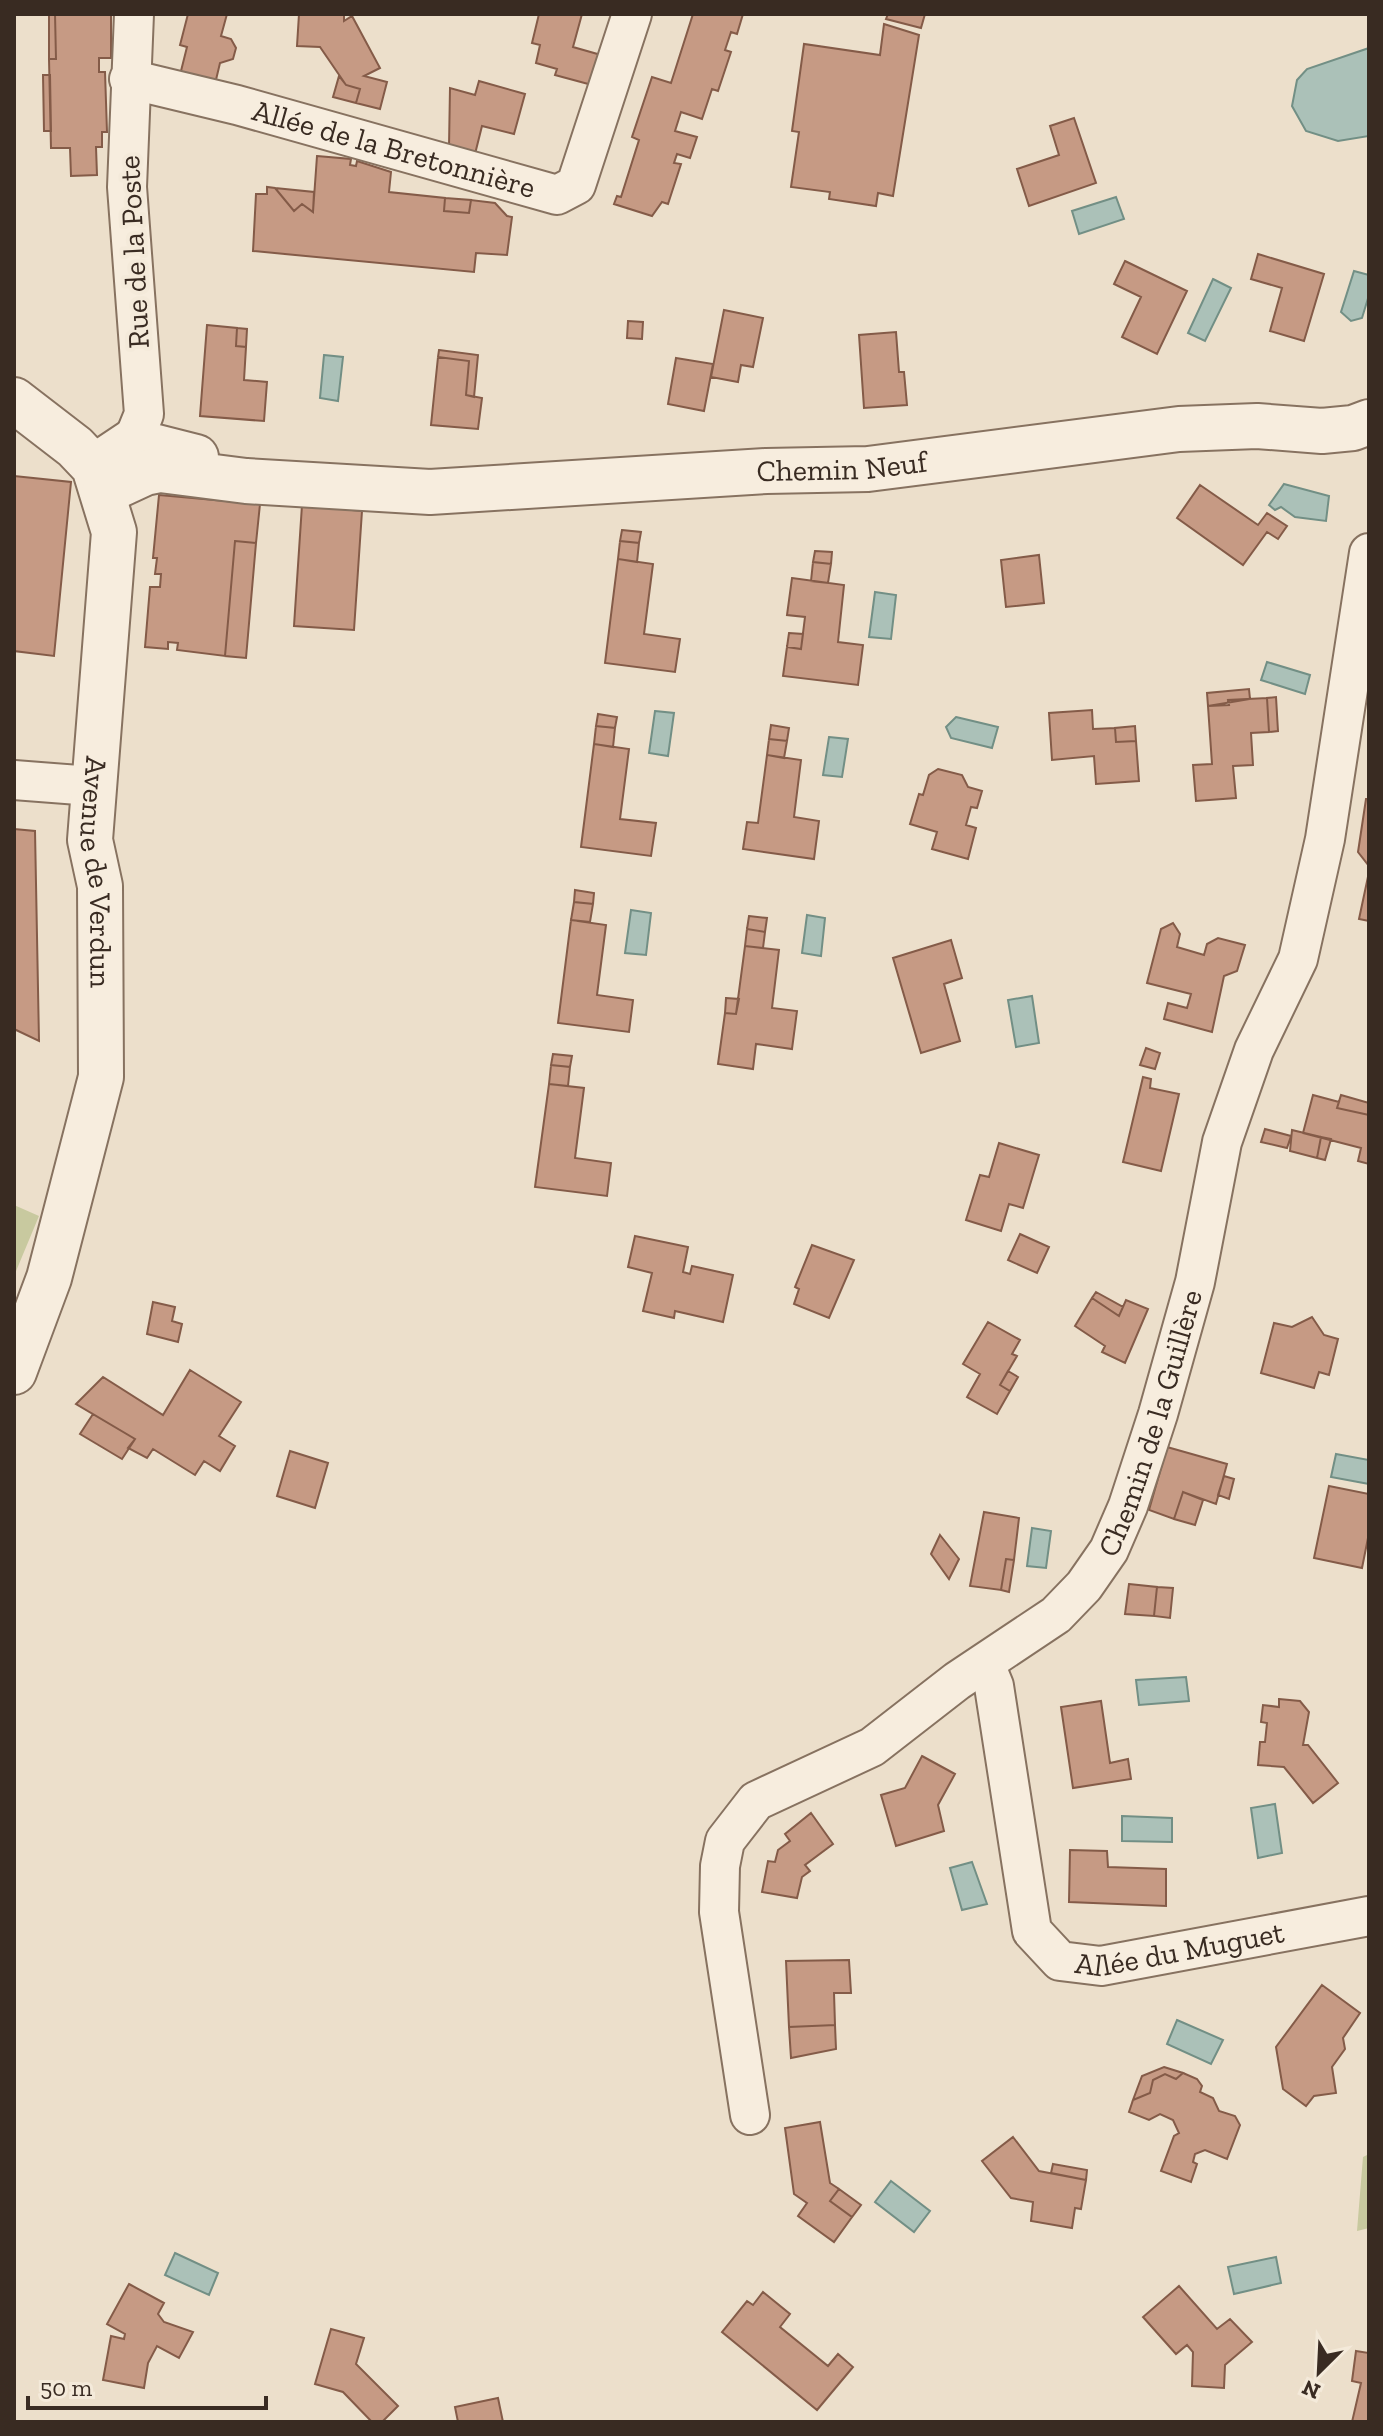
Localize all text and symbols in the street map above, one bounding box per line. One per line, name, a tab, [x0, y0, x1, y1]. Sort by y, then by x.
street label: Allée de la Bretonnière	[248, 92, 539, 206]
street label: Rue de la Poste	[111, 155, 157, 349]
street label: Chemin Neuf	[756, 443, 931, 489]
street label: Avenue de Verdun	[72, 755, 119, 988]
street label: Chemin de la Guillère	[1090, 1286, 1210, 1562]
street label: Allée du Muguet	[1073, 1914, 1287, 1984]
north arrow	[1279, 2332, 1359, 2412]
scale bar	[28, 2360, 266, 2410]
text: 50 m	[40, 2373, 93, 2402]
text: N	[1298, 2374, 1324, 2406]

